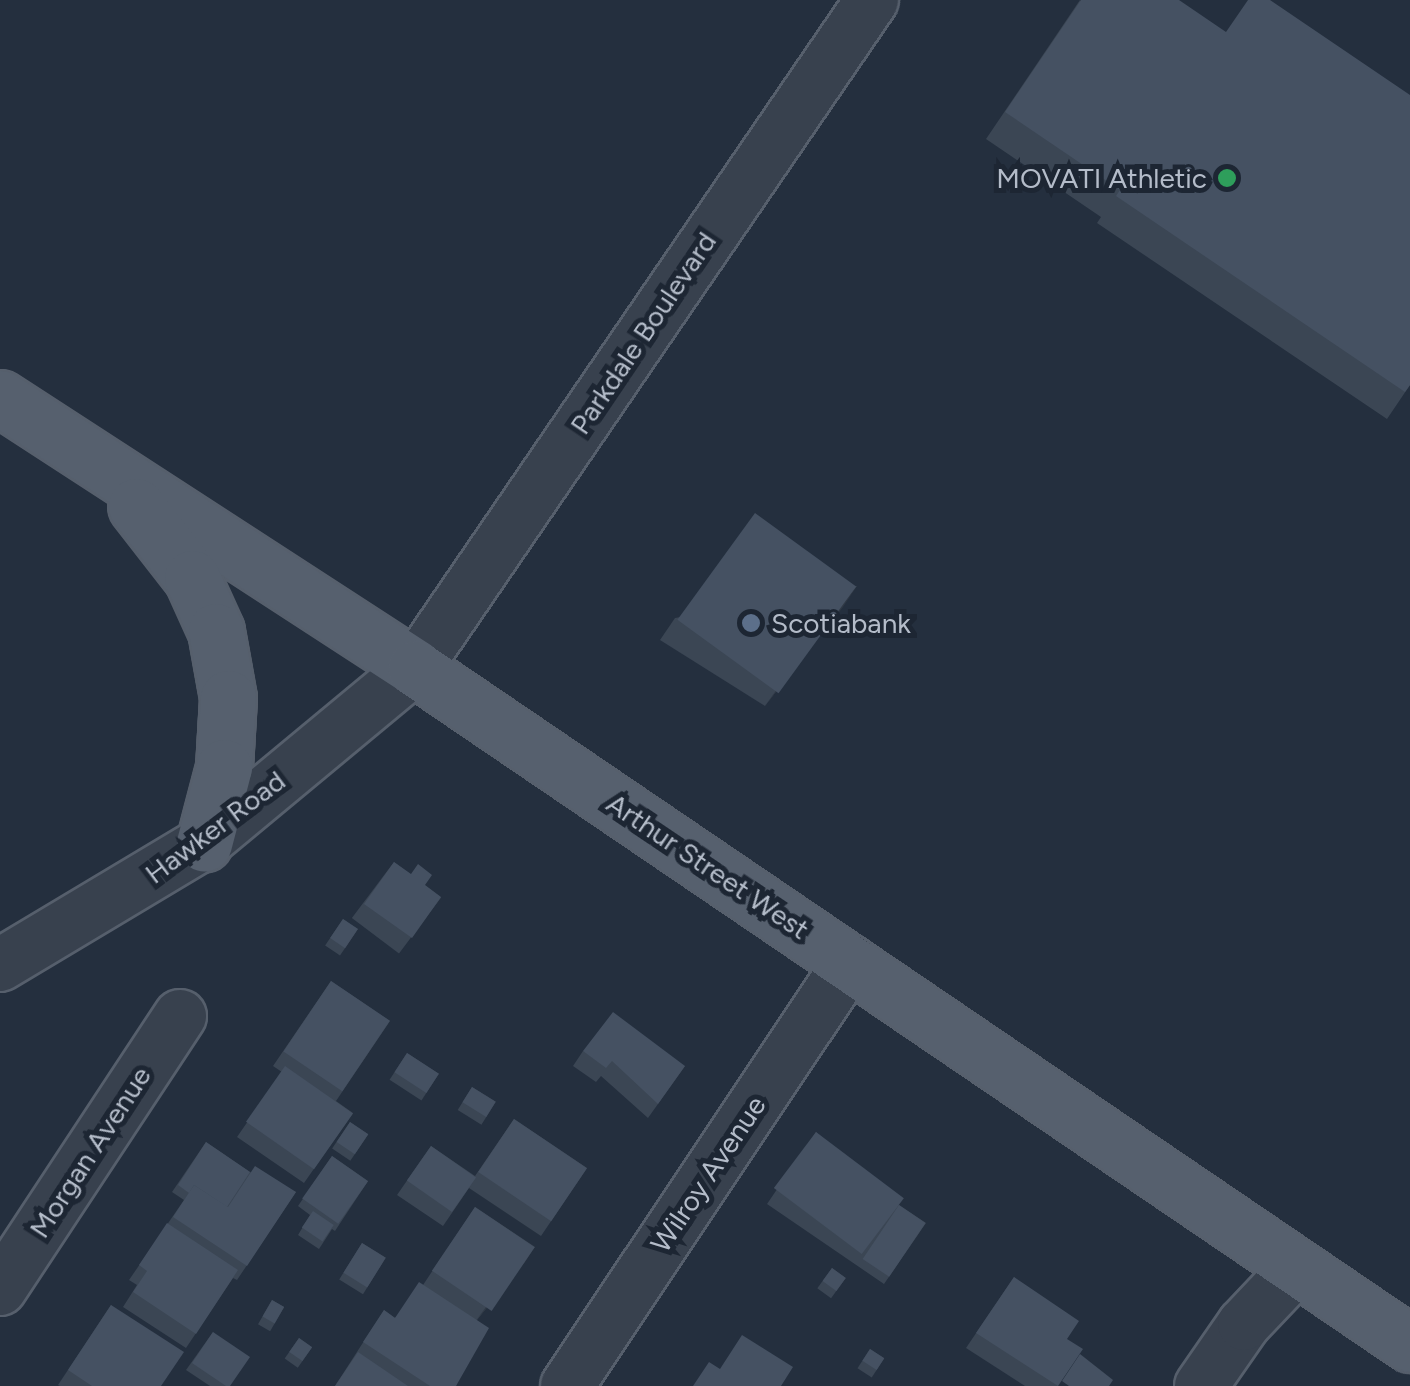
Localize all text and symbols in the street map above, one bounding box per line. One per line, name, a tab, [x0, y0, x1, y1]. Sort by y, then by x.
place label: MOVATI Athletic	[996, 161, 1207, 195]
marker: MOVATI Athletic	[1216, 167, 1238, 189]
street label: Parkdale Boulevard	[563, 226, 723, 440]
place label: Scotiabank	[771, 606, 911, 640]
marker: Scotiabank	[740, 612, 762, 634]
street label: Hawker Road	[138, 763, 292, 891]
street label: Arthur Street West	[601, 786, 815, 946]
street label: Morgan Avenue	[22, 1060, 158, 1244]
street label: Wilroy Avenue	[643, 1089, 773, 1259]

